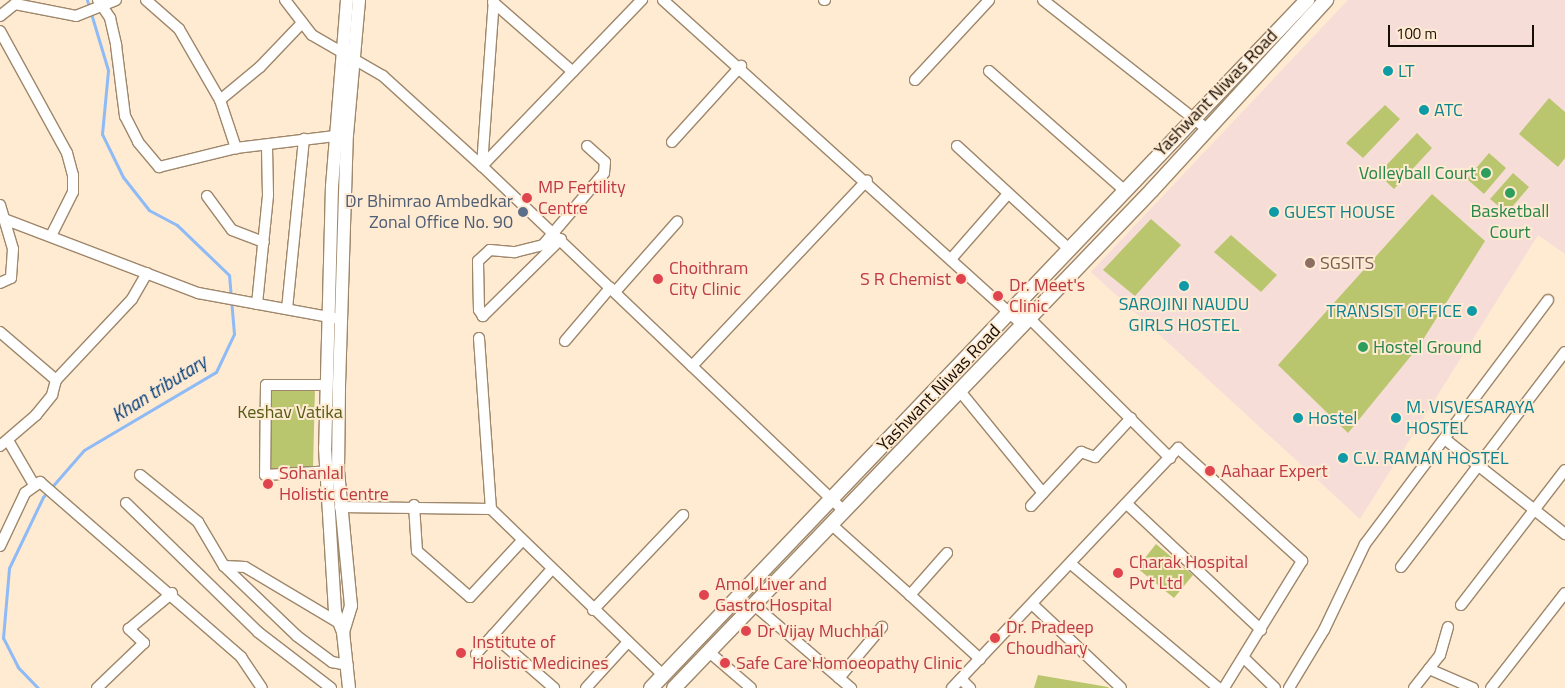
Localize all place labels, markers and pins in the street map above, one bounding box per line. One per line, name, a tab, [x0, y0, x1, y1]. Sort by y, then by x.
place label: LT	[1398, 60, 1414, 82]
marker: LT	[1382, 65, 1394, 77]
place label: ATC	[1434, 99, 1463, 121]
marker: ATC	[1418, 104, 1430, 116]
place label: Volleyball Court	[1359, 162, 1476, 184]
marker: Volleyball Court	[1480, 167, 1492, 179]
place label: MP Fertility Centre	[538, 177, 626, 220]
marker: Basketball Court	[1504, 187, 1516, 199]
place label: Dr Bhimrao Ambedkar Zonal Office No. 90	[345, 191, 513, 233]
marker: MP Fertility Centre	[520, 191, 534, 205]
place label: GUEST HOUSE	[1284, 201, 1395, 223]
place label: Basketball Court	[1470, 201, 1550, 243]
marker: Dr Bhimrao Ambedkar Zonal Office No. 90	[517, 206, 529, 218]
marker: GUEST HOUSE	[1268, 206, 1280, 218]
place label: SGSITS	[1320, 252, 1374, 274]
marker: SGSITS	[1304, 257, 1316, 269]
place label: Choithram City Clinic	[669, 258, 748, 300]
place label: S R Chemist	[860, 268, 951, 290]
marker: Choithram City Clinic	[651, 272, 665, 286]
marker: S R Chemist	[955, 273, 967, 285]
place label: Dr. Meet's Clinic	[1009, 275, 1085, 318]
marker: SAROJINI NAUDU GIRLS HOSTEL	[1178, 280, 1190, 292]
marker: Dr. Meet's Clinic	[991, 289, 1005, 303]
place label: SAROJINI NAUDU GIRLS HOSTEL	[1119, 294, 1249, 336]
place label: TRANSIST OFFICE	[1326, 300, 1462, 322]
marker: TRANSIST OFFICE	[1466, 305, 1478, 317]
place label: Hostel Ground	[1373, 336, 1482, 358]
marker: Hostel Ground	[1357, 341, 1369, 353]
place label: M. VISVESARAYA HOSTEL	[1406, 397, 1535, 439]
place label: Hostel	[1308, 407, 1357, 429]
marker: Hostel	[1292, 412, 1304, 424]
marker: M. VISVESARAYA HOSTEL	[1390, 412, 1402, 424]
place label: C.V. RAMAN HOSTEL	[1353, 447, 1509, 469]
marker: C.V. RAMAN HOSTEL	[1337, 452, 1349, 464]
place label: Aahaar Expert	[1221, 460, 1328, 482]
place label: Sohanlal Holistic Centre	[279, 463, 389, 506]
marker: Aahaar Expert	[1203, 464, 1217, 478]
marker: Sohanlal Holistic Centre	[261, 477, 275, 491]
place label: Charak Hospital Pvt Ltd	[1129, 552, 1248, 594]
marker: Charak Hospital Pvt Ltd	[1111, 566, 1125, 580]
place label: Amol Liver and Gastro Hospital	[715, 574, 832, 616]
marker: Amol Liver and Gastro Hospital	[697, 588, 711, 602]
place label: Dr. Pradeep Choudhary	[1006, 617, 1094, 660]
place label: Dr Vijay Muchhal	[757, 620, 884, 642]
marker: Dr Vijay Muchhal	[739, 624, 753, 638]
marker: Dr. Pradeep Choudhary	[988, 631, 1002, 645]
place label: Institute of Holistic Medicines	[472, 632, 609, 674]
marker: Institute of Holistic Medicines	[454, 646, 468, 660]
place label: Safe Care Homoeopathy Clinic	[736, 652, 963, 674]
marker: Safe Care Homoeopathy Clinic	[718, 656, 732, 670]

